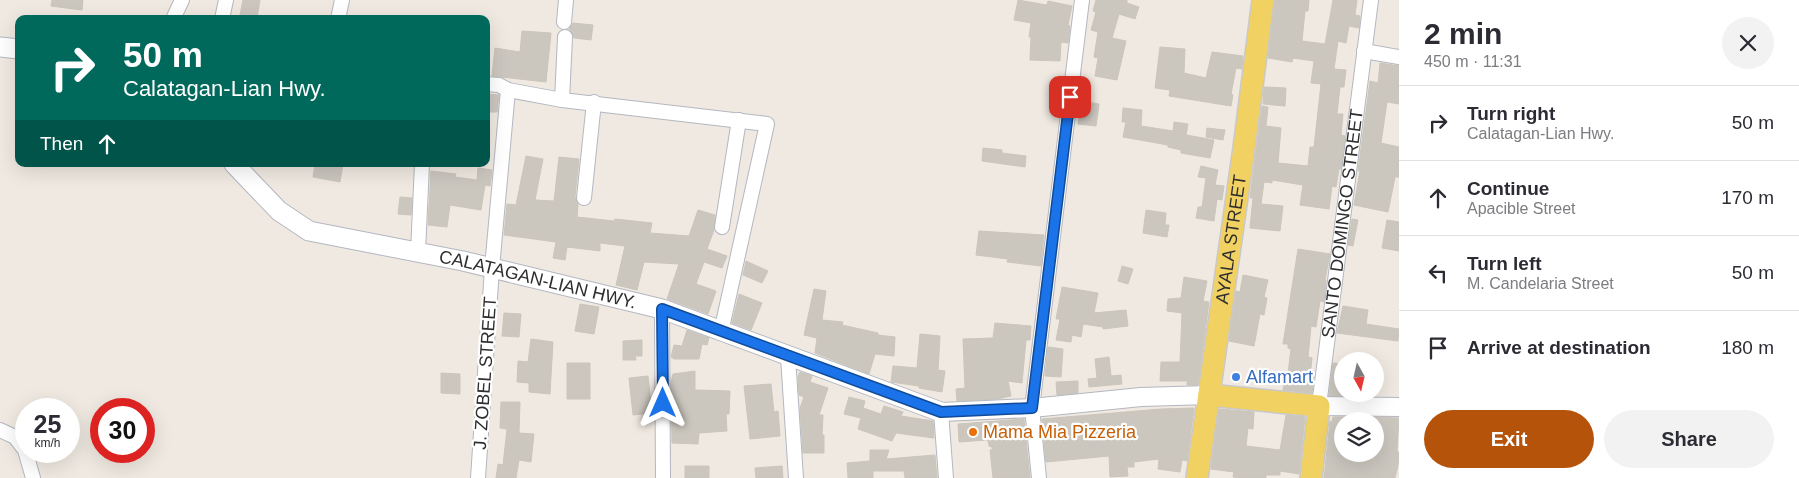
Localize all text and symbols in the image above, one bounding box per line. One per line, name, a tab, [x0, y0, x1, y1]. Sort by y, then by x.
text: 2 min	[1424, 17, 1502, 50]
button: close	[1722, 17, 1774, 69]
icon: right	[40, 35, 105, 100]
text: 50 m	[123, 35, 203, 74]
text: 450 m · 11:31	[1424, 53, 1522, 70]
text: Calatagan-Lian Hwy.	[123, 76, 326, 101]
pin	[1049, 76, 1091, 118]
icon: arrive	[1056, 83, 1084, 111]
text: Turn right	[1467, 103, 1555, 124]
street label: SANTO DOMINGO STREET	[1318, 108, 1367, 339]
icon: right	[1424, 109, 1452, 137]
text: 50 m	[1732, 112, 1774, 133]
text: Calatagan-Lian Hwy.	[1467, 125, 1614, 142]
icon: ahead	[93, 130, 121, 158]
text: Then	[40, 133, 83, 154]
street label: AYALA STREET	[1212, 173, 1250, 305]
text: Continue	[1467, 178, 1549, 199]
icon: ahead	[1424, 184, 1452, 212]
text: 170 m	[1721, 187, 1774, 208]
text: Apacible Street	[1467, 200, 1576, 217]
street label: CALATAGAN-LIAN HWY.	[437, 247, 638, 312]
text: Turn left	[1467, 253, 1542, 274]
icon: left	[1424, 259, 1452, 287]
text: 50 m	[1732, 262, 1774, 283]
text: M. Candelaria Street	[1467, 275, 1614, 292]
street label: J. ZOBEL STREET	[470, 296, 500, 450]
icon: arrive	[1424, 334, 1452, 362]
text: Arrive at destination	[1467, 337, 1651, 358]
text: 180 m	[1721, 337, 1774, 358]
north arrow	[1334, 352, 1384, 402]
map controls	[1334, 352, 1384, 462]
place label: Alfamart	[1246, 367, 1313, 387]
marker: Alfamart	[1230, 371, 1242, 383]
position arrow	[636, 376, 688, 428]
speed limit sign: 30	[90, 398, 155, 463]
text: 25	[34, 410, 61, 438]
button: Exit	[1424, 410, 1594, 468]
button: Share	[1604, 410, 1774, 468]
button: layers	[1334, 412, 1384, 462]
place label: Mama Mia Pizzeria	[983, 422, 1137, 442]
marker: Mama Mia Pizzeria	[967, 426, 979, 438]
text: km/h	[34, 436, 61, 450]

